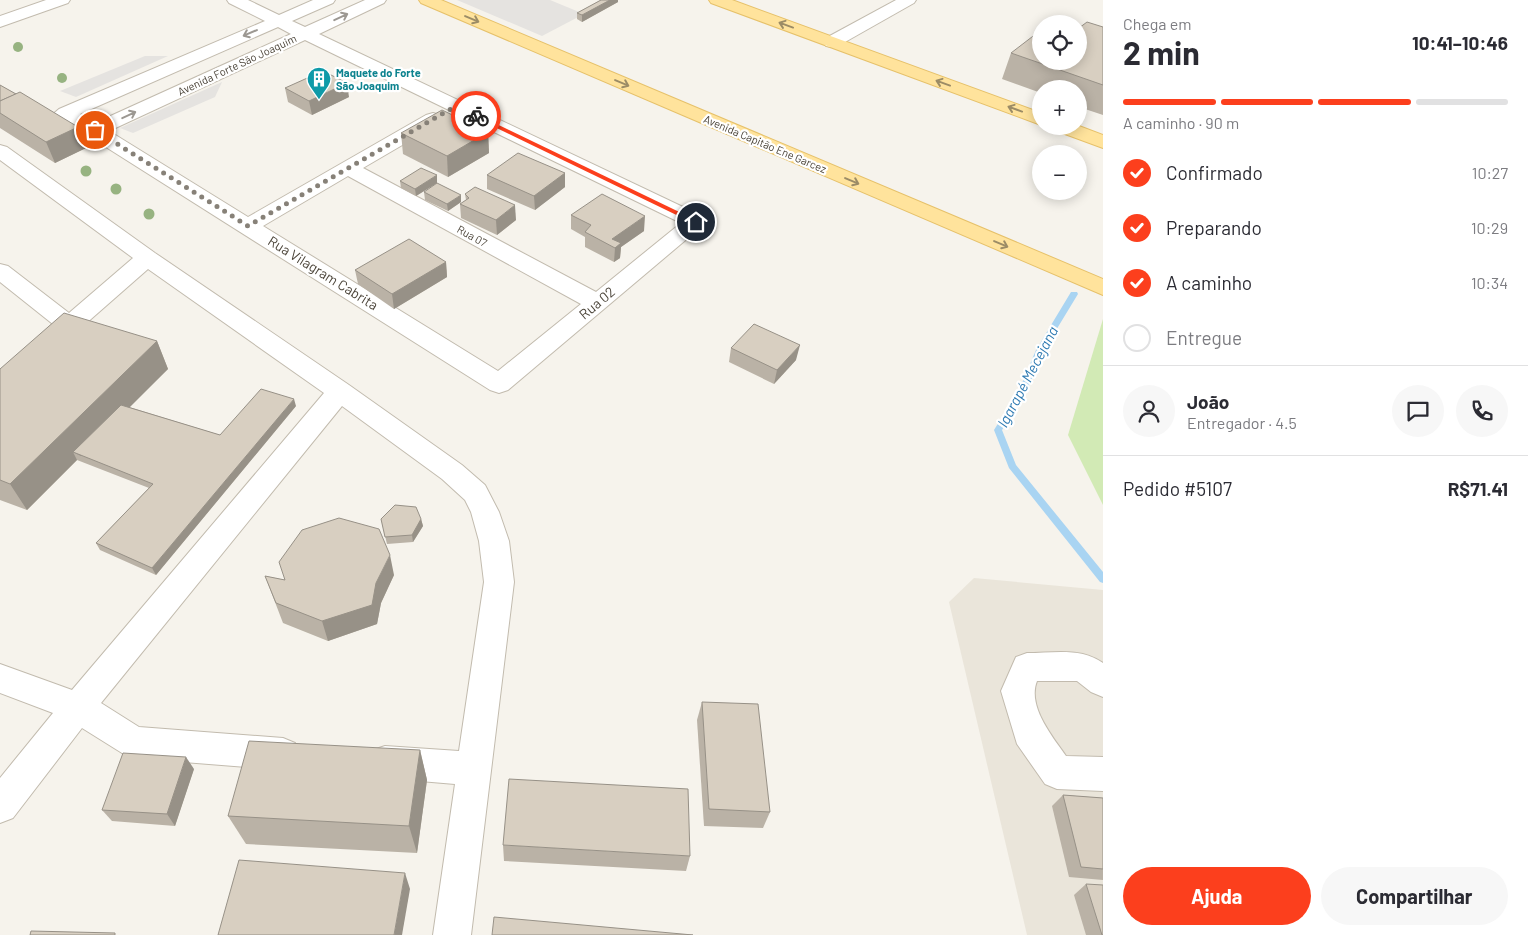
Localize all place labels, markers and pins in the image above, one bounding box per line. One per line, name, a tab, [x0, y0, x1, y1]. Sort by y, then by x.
building icon: Maquete do Forte São Joaquim	[306, 66, 332, 100]
place label: Maquete do Forte São Joaquim	[336, 66, 421, 92]
pin	[74, 109, 116, 151]
pin	[675, 201, 717, 243]

